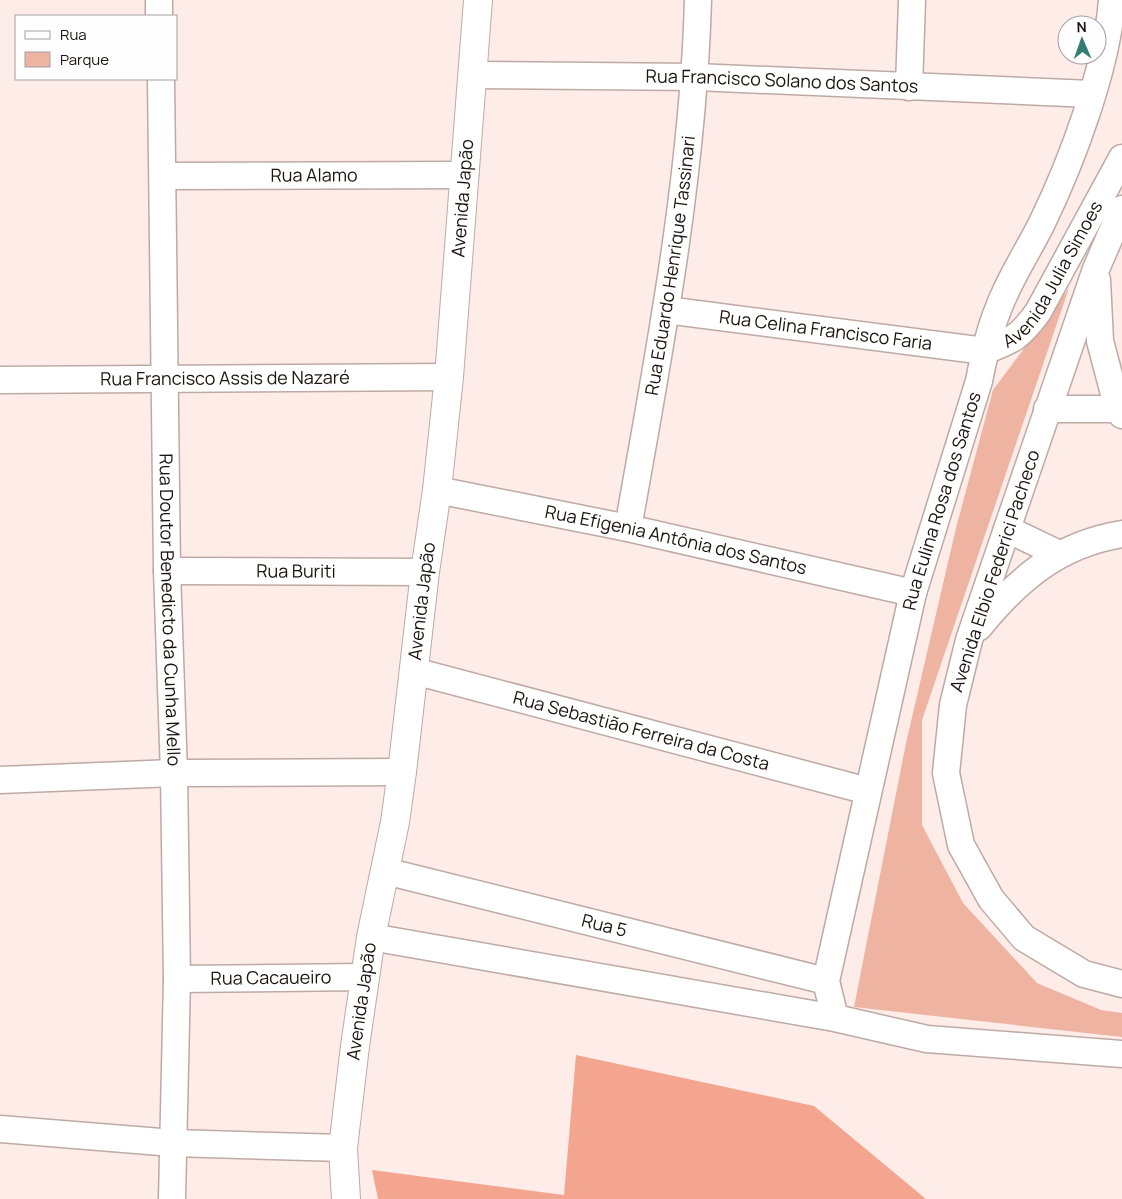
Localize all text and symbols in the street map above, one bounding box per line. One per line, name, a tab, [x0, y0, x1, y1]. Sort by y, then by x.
legend	[15, 15, 178, 80]
north arrow	[1057, 15, 1107, 65]
text: N	[1076, 17, 1087, 36]
text: Rua	[60, 24, 87, 45]
text: Parque	[60, 49, 109, 70]
street label: Rua Francisco Solano dos Santos	[646, 64, 919, 98]
street label: Rua Eduardo Henrique Tassinari	[639, 134, 700, 397]
street label: Avenida Japão	[445, 138, 478, 258]
street label: Rua Alamo	[270, 162, 358, 187]
street label: Avenida Julia Simoes	[998, 196, 1107, 353]
street label: Rua Celina Francisco Faria	[718, 304, 934, 355]
street label: Rua Francisco Assis de Nazaré	[100, 365, 350, 390]
street label: Rua Eulina Rosa dos Santos	[897, 389, 986, 612]
street label: Avenida Elbio Federici Pacheco	[944, 447, 1045, 695]
street label: Rua Doutor Benedicto da Cunha Mello	[155, 453, 187, 767]
street label: Rua Efigenia Antônia dos Santos	[543, 499, 809, 579]
street label: Avenida Japão	[402, 540, 440, 661]
street label: Rua Buriti	[256, 558, 336, 583]
street label: Rua Sebastião Ferreira da Costa	[511, 685, 772, 775]
street label: Rua 5	[579, 908, 630, 942]
street label: Avenida Japão	[340, 941, 381, 1061]
street label: Rua Cacaueiro	[210, 964, 332, 990]

